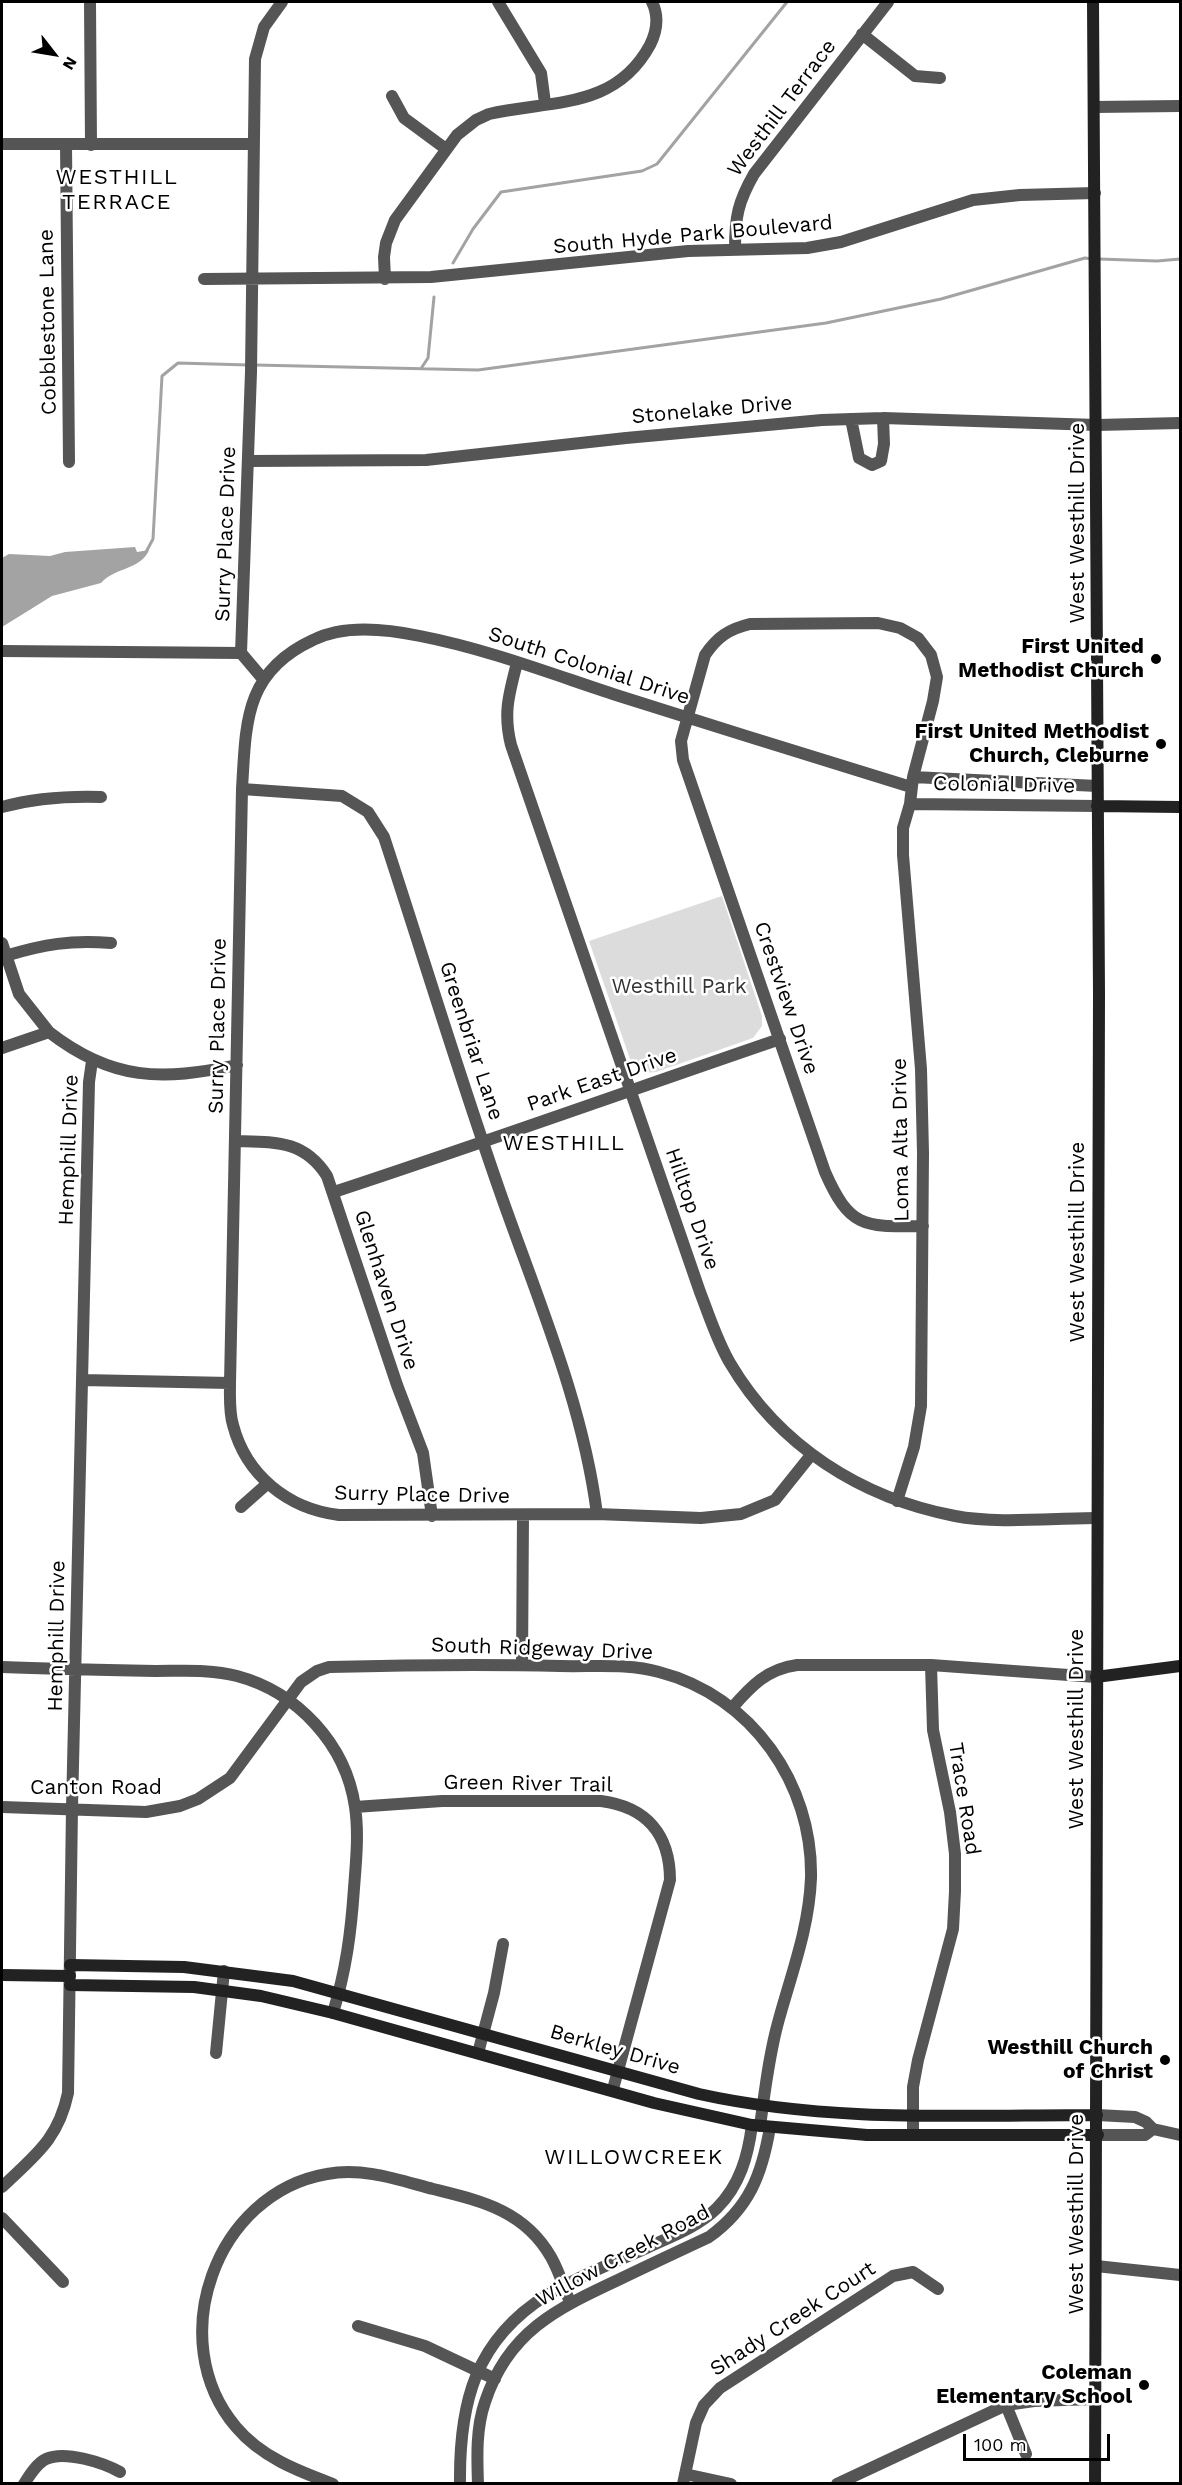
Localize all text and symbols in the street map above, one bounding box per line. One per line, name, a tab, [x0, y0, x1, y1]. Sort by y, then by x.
north arrow	[24, 24, 84, 84]
street label: Westhill Terrace	[722, 34, 842, 182]
text: N	[59, 54, 81, 73]
district label: WESTHILL TERRACE	[56, 165, 178, 216]
street label: South Hyde Park Boulevard	[552, 210, 834, 260]
street label: Cobblestone Lane	[34, 229, 62, 415]
street label: Stonelake Drive	[631, 390, 793, 430]
street label: West Westhill Drive	[1065, 423, 1091, 623]
street label: Surry Place Drive	[210, 446, 242, 622]
street label: South Colonial Drive	[485, 622, 693, 710]
place label: First United Methodist Church	[958, 634, 1144, 684]
marker: First United Methodist Church	[1149, 652, 1163, 666]
place label: First United Methodist Church, Cleburne	[915, 719, 1149, 769]
marker: First United Methodist Church, Cleburne	[1154, 737, 1168, 751]
street label: Colonial Drive	[933, 771, 1075, 799]
street label: Crestview Drive	[748, 918, 824, 1078]
street label: Surry Place Drive	[204, 938, 232, 1114]
street label: Greenbriar Lane	[433, 959, 509, 1123]
park label: Westhill Park	[611, 974, 747, 1000]
street label: Park East Drive	[524, 1043, 680, 1117]
street label: Loma Alta Drive	[887, 1058, 915, 1222]
street label: Hemphill Drive	[54, 1074, 84, 1226]
district label: WESTHILL	[503, 1131, 625, 1157]
street label: West Westhill Drive	[1065, 1142, 1091, 1342]
street label: Hilltop Drive	[659, 1145, 725, 1273]
street label: Glenhaven Drive	[348, 1207, 424, 1373]
street label: Surry Place Drive	[334, 1481, 510, 1509]
street label: Hemphill Drive	[43, 1560, 71, 1712]
street label: West Westhill Drive	[1064, 1629, 1090, 1829]
street label: South Ridgeway Drive	[430, 1633, 654, 1665]
street label: Trace Road	[943, 1741, 985, 1857]
street label: Green River Trail	[443, 1770, 613, 1798]
street label: Canton Road	[30, 1775, 162, 1801]
street label: Berkley Drive	[547, 2019, 683, 2081]
place label: Westhill Church of Christ	[987, 2035, 1153, 2085]
marker: Westhill Church of Christ	[1158, 2053, 1172, 2067]
street label: West Westhill Drive	[1064, 2114, 1090, 2314]
district label: WILLOWCREEK	[544, 2145, 724, 2171]
street label: Willow Creek Road	[532, 2200, 714, 2312]
street label: Shady Creek Court	[706, 2256, 880, 2382]
place label: Coleman Elementary School	[936, 2360, 1132, 2410]
marker: Coleman Elementary School	[1137, 2378, 1151, 2392]
scale bar	[966, 2422, 1113, 2460]
text: 100 m	[974, 2434, 1027, 2455]

